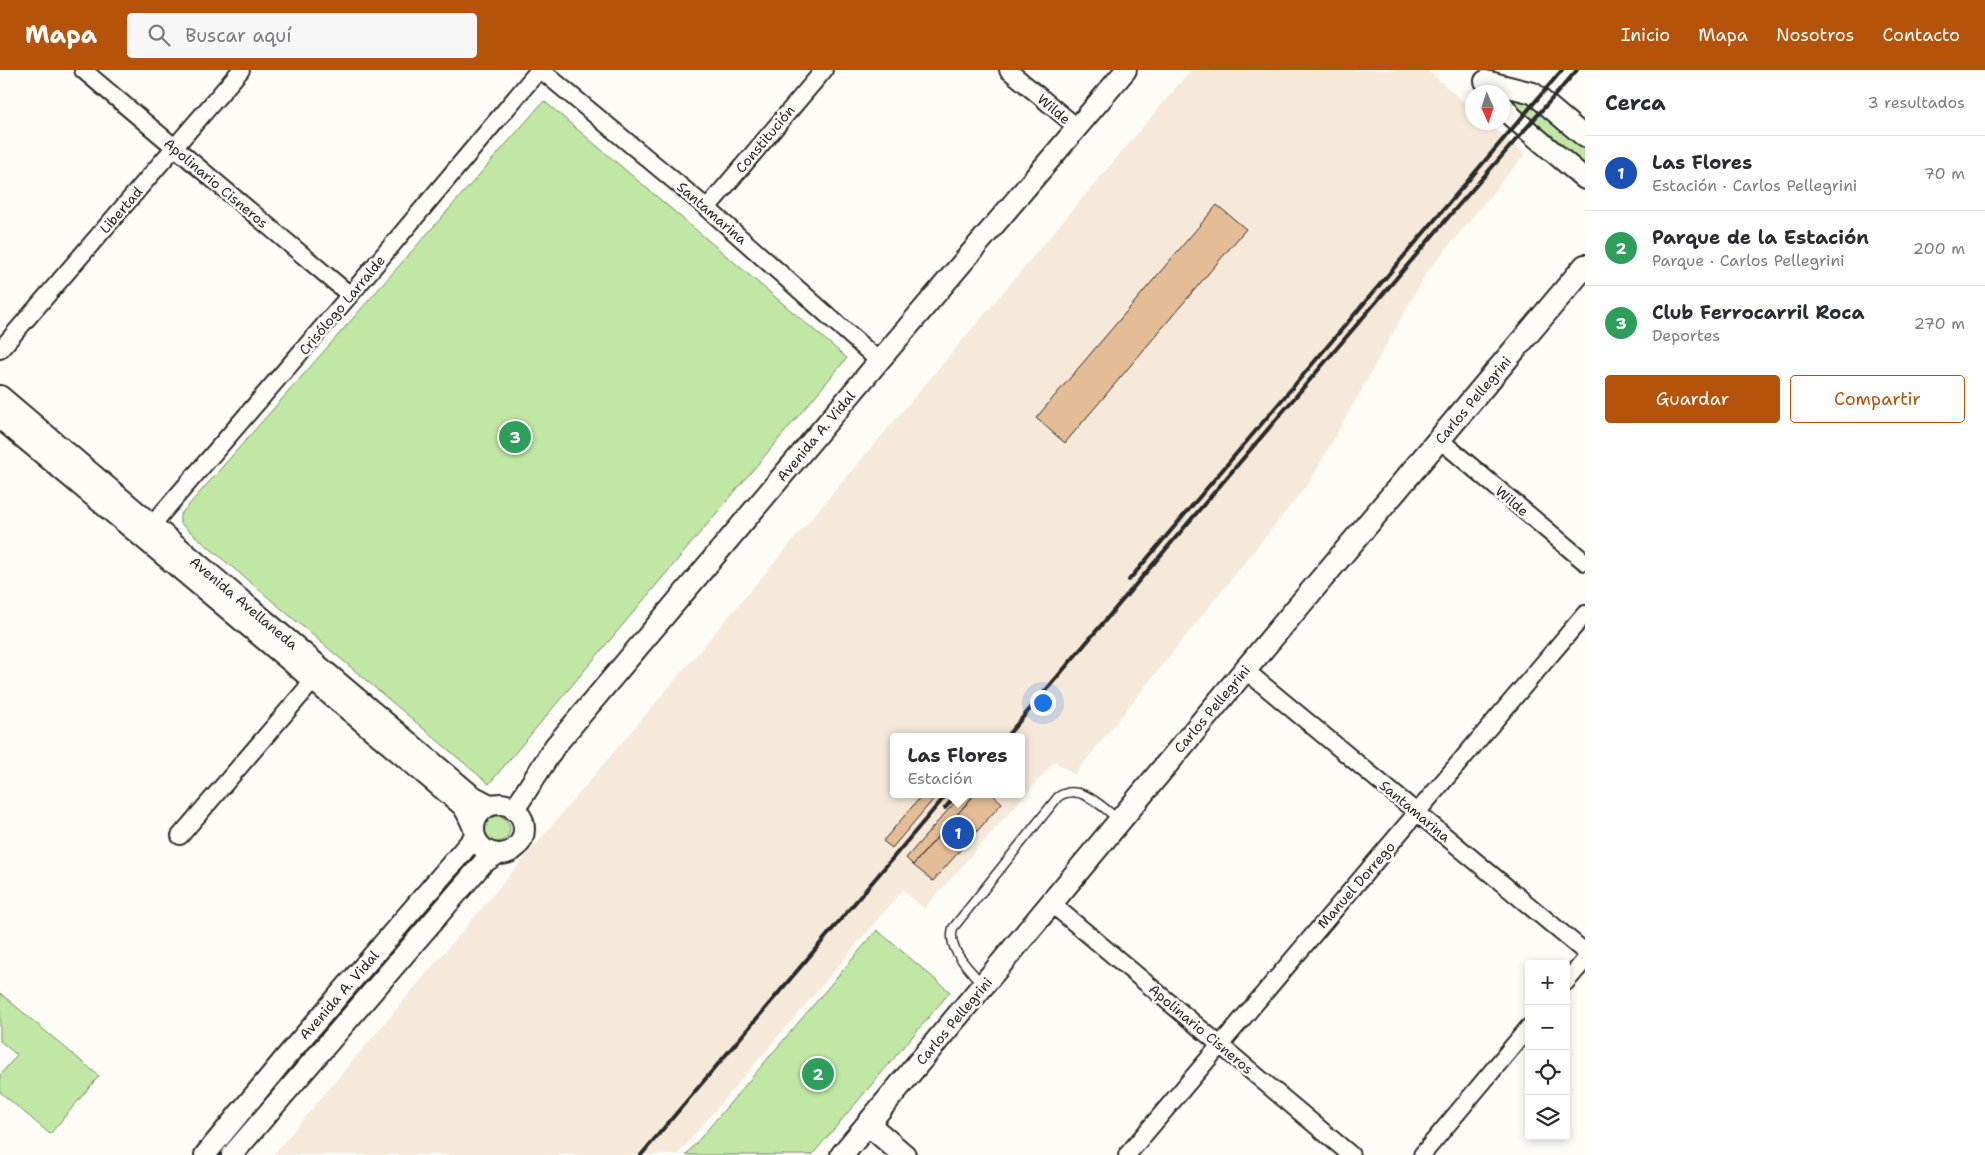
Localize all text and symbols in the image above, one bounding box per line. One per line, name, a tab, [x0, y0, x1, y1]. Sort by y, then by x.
search box	[127, 13, 477, 58]
text: Mapa	[25, 19, 97, 51]
icon: search	[145, 21, 173, 49]
text: Buscar aquí	[185, 23, 292, 48]
text: Inicio	[1621, 23, 1670, 47]
text: Mapa	[1698, 23, 1748, 47]
text: Nosotros	[1776, 23, 1854, 47]
text: Contacto	[1882, 23, 1960, 47]
north arrow	[1465, 85, 1510, 130]
text: Cerca	[1605, 89, 1666, 117]
street label: Wilde	[1034, 90, 1074, 128]
text: 3 resultados	[1867, 92, 1965, 113]
street label: Constitución	[732, 101, 799, 176]
street label: Apolinario Cisneros	[160, 134, 272, 232]
text: Las Flores	[1652, 150, 1752, 175]
text: 1	[1617, 163, 1625, 184]
text: 70 m	[1924, 163, 1965, 184]
text: Estación · Carlos Pellegrini	[1652, 175, 1857, 196]
street label: Santamarina	[673, 178, 751, 248]
street label: Libertad	[96, 183, 146, 237]
text: Parque de la Estación	[1652, 225, 1869, 250]
text: 2	[1615, 238, 1627, 259]
text: 200 m	[1913, 238, 1965, 259]
text: Parque · Carlos Pellegrini	[1652, 250, 1845, 271]
street label: Crisólogo Larralde	[295, 251, 389, 358]
text: Club Ferrocarril Roca	[1652, 300, 1864, 325]
text: 3	[1615, 313, 1627, 334]
text: 270 m	[1914, 313, 1965, 334]
text: Deportes	[1652, 325, 1720, 346]
street label: Carlos Pellegrini	[1431, 352, 1515, 448]
button: Guardar	[1605, 375, 1780, 423]
button: Compartir	[1790, 375, 1965, 423]
street label: Avenida A. Vidal	[773, 386, 860, 485]
pin: 3	[499, 418, 531, 456]
street label: Wilde	[1492, 482, 1532, 520]
street label: Avenida Avellaneda	[186, 553, 302, 654]
street label: Carlos Pellegrini	[1170, 661, 1254, 757]
your location	[1030, 690, 1056, 716]
popup	[890, 733, 1025, 798]
text: Las Flores	[907, 743, 1008, 768]
text: Estación	[907, 768, 972, 789]
street label: Santamarina	[1376, 776, 1454, 846]
pin: 1	[942, 814, 974, 852]
street label: Manuel Dorrego	[1313, 838, 1399, 932]
street label: Avenida A. Vidal	[295, 946, 383, 1043]
map controls	[1525, 960, 1570, 1140]
button: +	[1525, 960, 1570, 1005]
street label: Carlos Pellegrini	[912, 973, 996, 1069]
street label: Apolinario Cisneros	[1145, 980, 1257, 1078]
button: −	[1525, 1005, 1570, 1050]
button: locate	[1525, 1050, 1570, 1095]
pin: 2	[802, 1055, 834, 1093]
button: layers	[1525, 1095, 1570, 1140]

